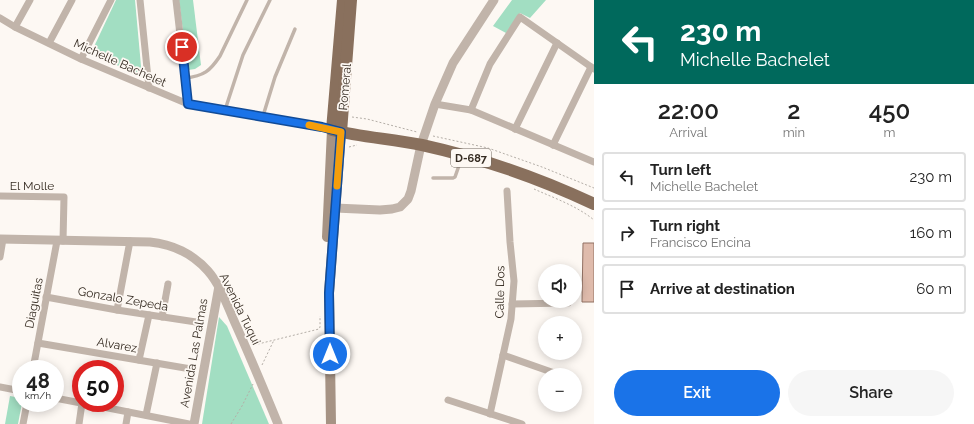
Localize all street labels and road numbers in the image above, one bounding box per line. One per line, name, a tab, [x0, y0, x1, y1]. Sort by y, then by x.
street label: Michelle Bachelet	[72, 36, 168, 90]
street label: Romeral	[336, 62, 354, 111]
road number: D-687	[451, 149, 491, 167]
street label: El Molle	[10, 179, 54, 193]
street label: Calle Dos	[493, 265, 507, 319]
street label: Avenida Tuqui	[217, 271, 263, 347]
street label: Diaguitas	[22, 276, 46, 329]
street label: Gonzalo Zepeda	[77, 284, 169, 314]
street label: Avenida Las Palmas	[178, 297, 211, 409]
street label: Alvarez	[96, 335, 138, 355]

